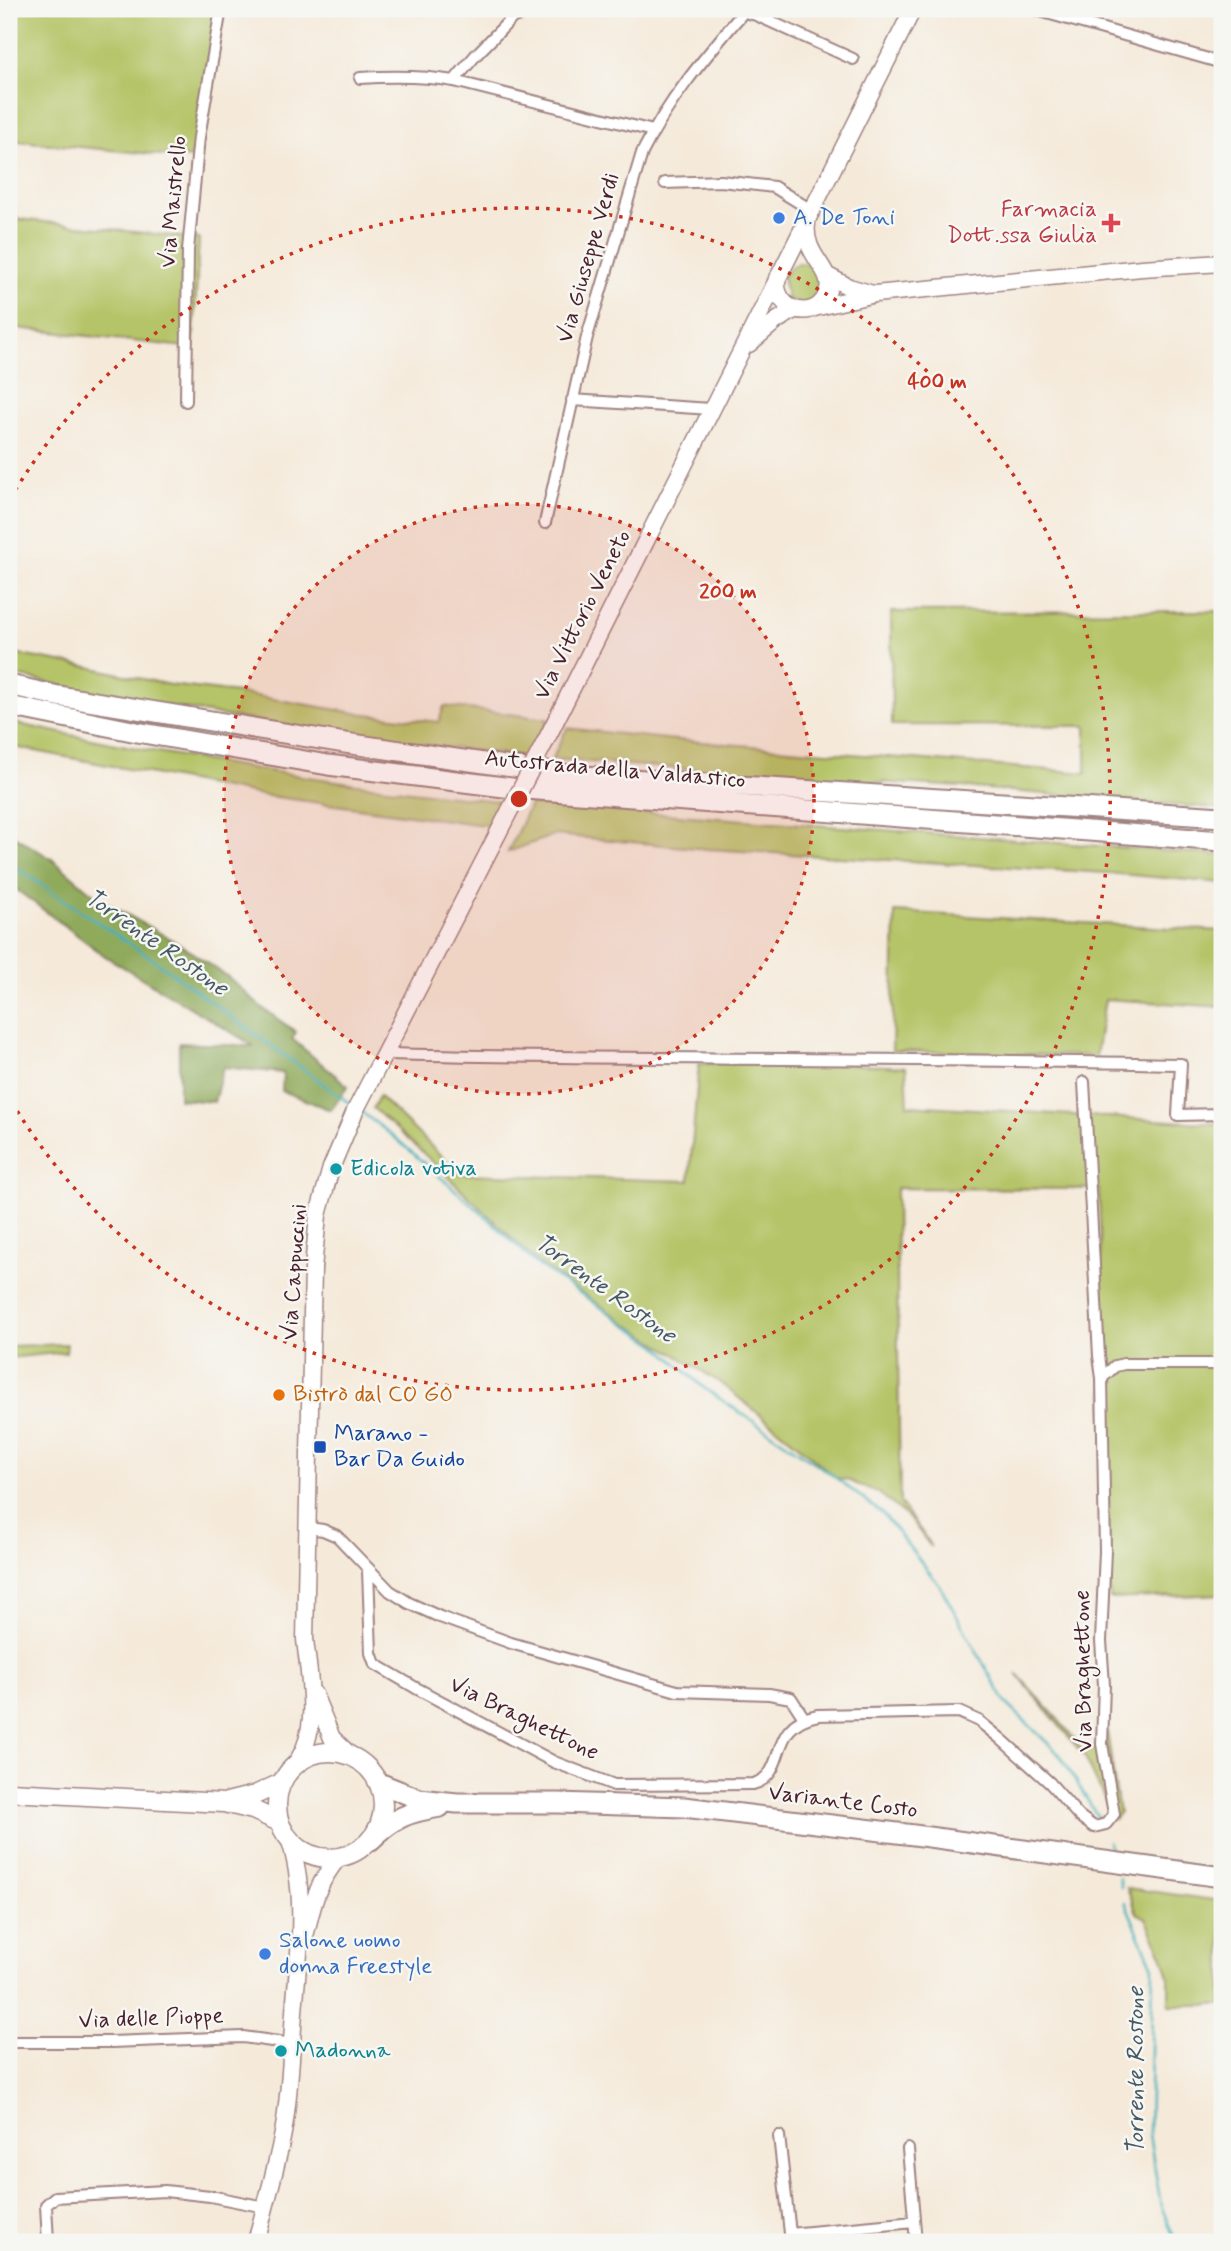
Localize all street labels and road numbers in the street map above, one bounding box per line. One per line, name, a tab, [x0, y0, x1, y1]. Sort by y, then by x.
street label: Via Maistrello	[153, 135, 195, 269]
street label: Via Giuseppe Verdi	[550, 169, 628, 347]
street label: Via Vittorio Veneto	[527, 525, 639, 705]
street label: Autostrada della Valdastico	[483, 744, 747, 796]
street label: Via Cappuccini	[275, 1203, 315, 1341]
street label: Via Braghettone	[1068, 1589, 1102, 1753]
street label: Via Braghettone	[443, 1670, 604, 1770]
street label: Variante Costo	[767, 1778, 919, 1826]
street label: Via delle Pioppe	[78, 2001, 224, 2037]

